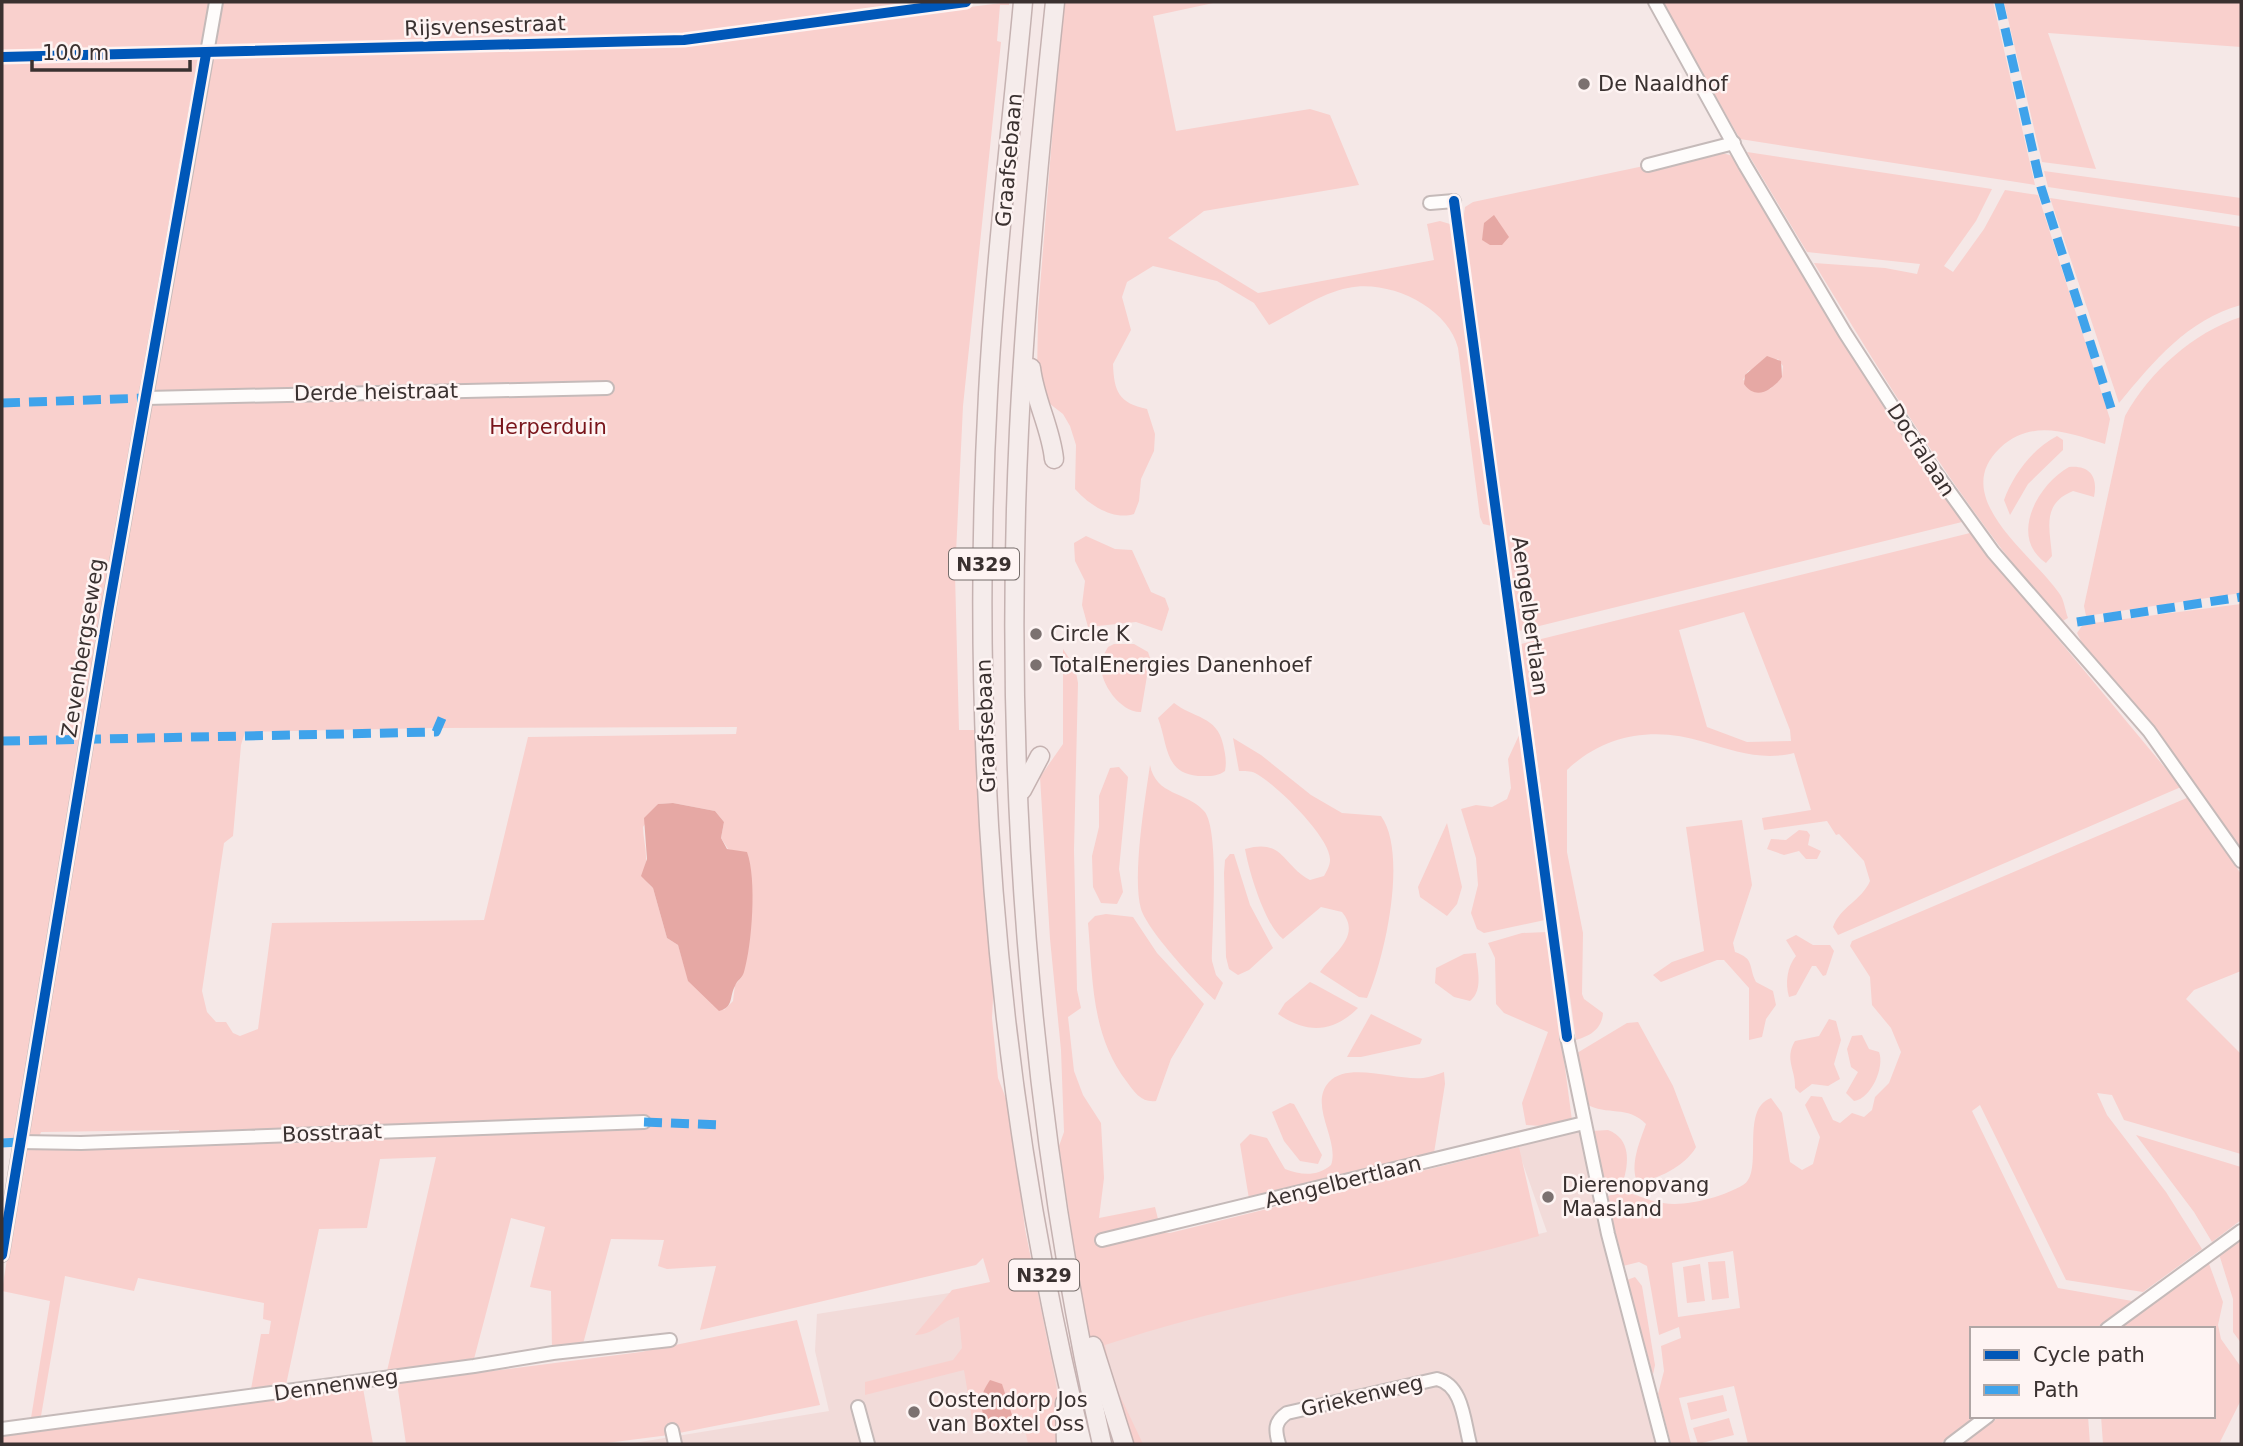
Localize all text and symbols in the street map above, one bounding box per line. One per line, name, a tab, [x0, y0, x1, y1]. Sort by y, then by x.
street label: Rijsvensestraat	[404, 11, 566, 41]
scale bar	[32, 28, 189, 72]
text: 100 m	[42, 41, 109, 65]
place label: De Naaldhof	[1598, 72, 1729, 96]
marker: De Naaldhof	[1576, 76, 1592, 92]
street label: Graafsebaan	[991, 92, 1027, 228]
street label: Derde heistraat	[294, 379, 458, 405]
street label: Docfalaan	[1882, 399, 1960, 501]
park label: Herperduin	[489, 415, 607, 439]
street label: Aengelbertlaan	[1507, 535, 1553, 697]
road number: N329	[949, 548, 1019, 580]
street label: Zevenbergseweg	[57, 557, 109, 739]
place label: Circle K	[1050, 622, 1131, 646]
marker: Circle K	[1028, 626, 1044, 642]
place label: TotalEnergies Danenhoef	[1049, 653, 1312, 677]
marker: TotalEnergies Danenhoef	[1028, 657, 1044, 673]
street label: Graafsebaan	[972, 658, 1000, 794]
street label: Bosstraat	[282, 1119, 382, 1147]
street label: Aengelbertlaan	[1262, 1151, 1424, 1213]
place label: Dierenopvang Maasland	[1562, 1173, 1709, 1221]
marker: Dierenopvang Maasland	[1540, 1189, 1556, 1205]
road number: N329	[1009, 1260, 1079, 1290]
legend	[1970, 1327, 2215, 1418]
text: Cycle path	[2033, 1343, 2145, 1367]
street label: Dennenweg	[272, 1364, 400, 1406]
street label: Griekenweg	[1299, 1370, 1425, 1422]
text: Path	[2033, 1378, 2079, 1402]
place label: Oostendorp Jos van Boxtel Oss	[928, 1388, 1088, 1436]
marker: Oostendorp Jos van Boxtel Oss	[906, 1404, 922, 1420]

